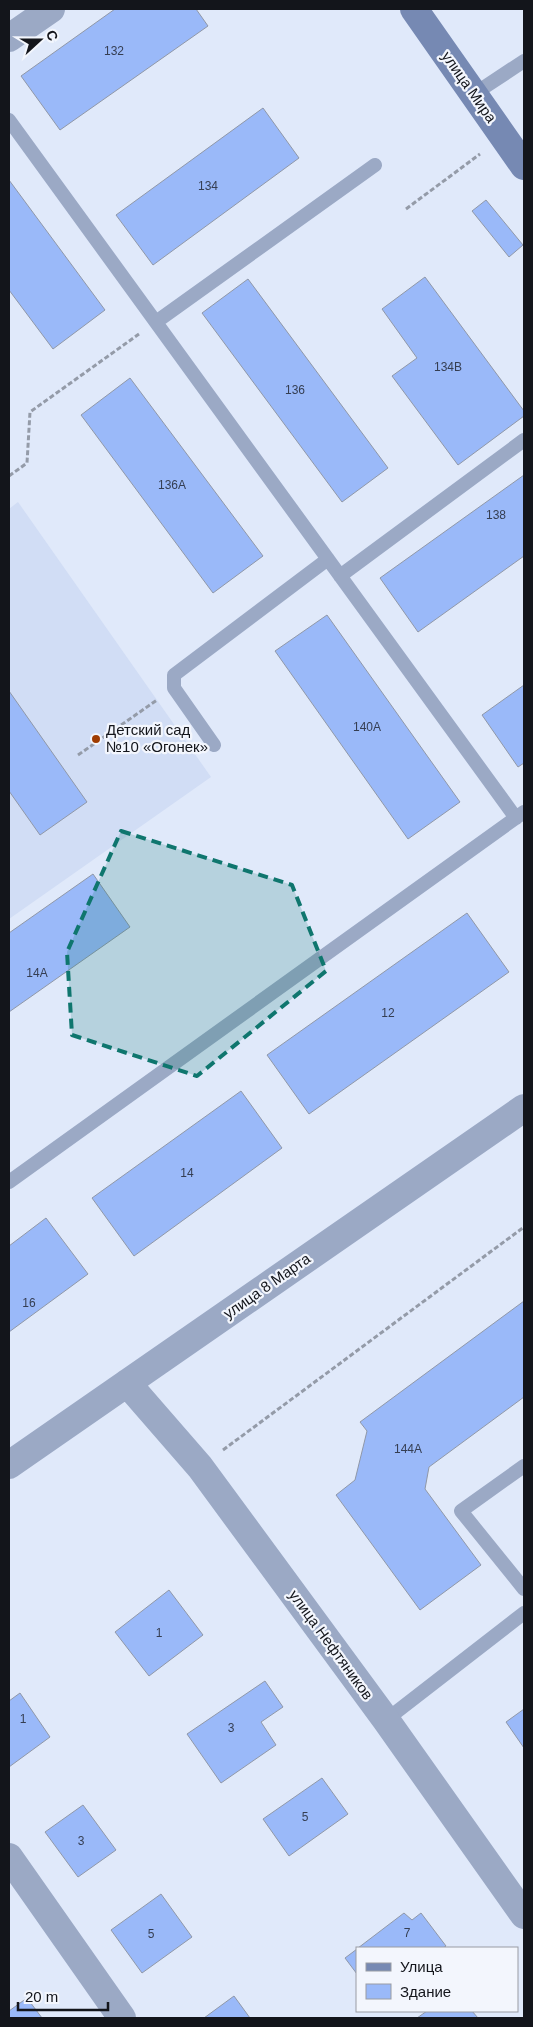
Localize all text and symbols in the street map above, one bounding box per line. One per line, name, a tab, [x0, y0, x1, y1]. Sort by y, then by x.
north arrow	[15, 15, 65, 65]
text: С	[43, 28, 61, 43]
house number: 132	[104, 44, 124, 58]
street label: улица Мира	[439, 48, 501, 126]
house number: 134	[198, 179, 218, 193]
house number: 134В	[434, 360, 462, 374]
house number: 136	[285, 383, 305, 397]
house number: 136А	[158, 478, 186, 492]
house number: 138	[486, 508, 506, 522]
house number: 140А	[353, 720, 381, 734]
place label: Детский сад №10 «Огонек»	[106, 721, 208, 755]
marker: Детский сад №10 «Огонек»	[90, 733, 102, 745]
house number: 14А	[26, 966, 48, 980]
house number: 12	[381, 1006, 395, 1020]
house number: 14	[180, 1166, 194, 1180]
street label: улица 8 Марта	[220, 1249, 314, 1322]
house number: 16	[22, 1296, 36, 1310]
house number: 144А	[394, 1442, 422, 1456]
street label: улица Нефтяников	[286, 1587, 377, 1703]
house number: 1	[156, 1626, 163, 1640]
house number: 1	[20, 1712, 27, 1726]
house number: 3	[228, 1721, 235, 1735]
house number: 5	[302, 1810, 309, 1824]
house number: 3	[78, 1834, 85, 1848]
house number: 7	[404, 1926, 411, 1940]
house number: 5	[148, 1927, 155, 1941]
legend	[356, 1947, 518, 2012]
text: Улица	[400, 1958, 443, 1975]
scale bar	[18, 1980, 108, 2012]
text: Здание	[400, 1983, 451, 2000]
text: 20 m	[25, 1988, 58, 2005]

